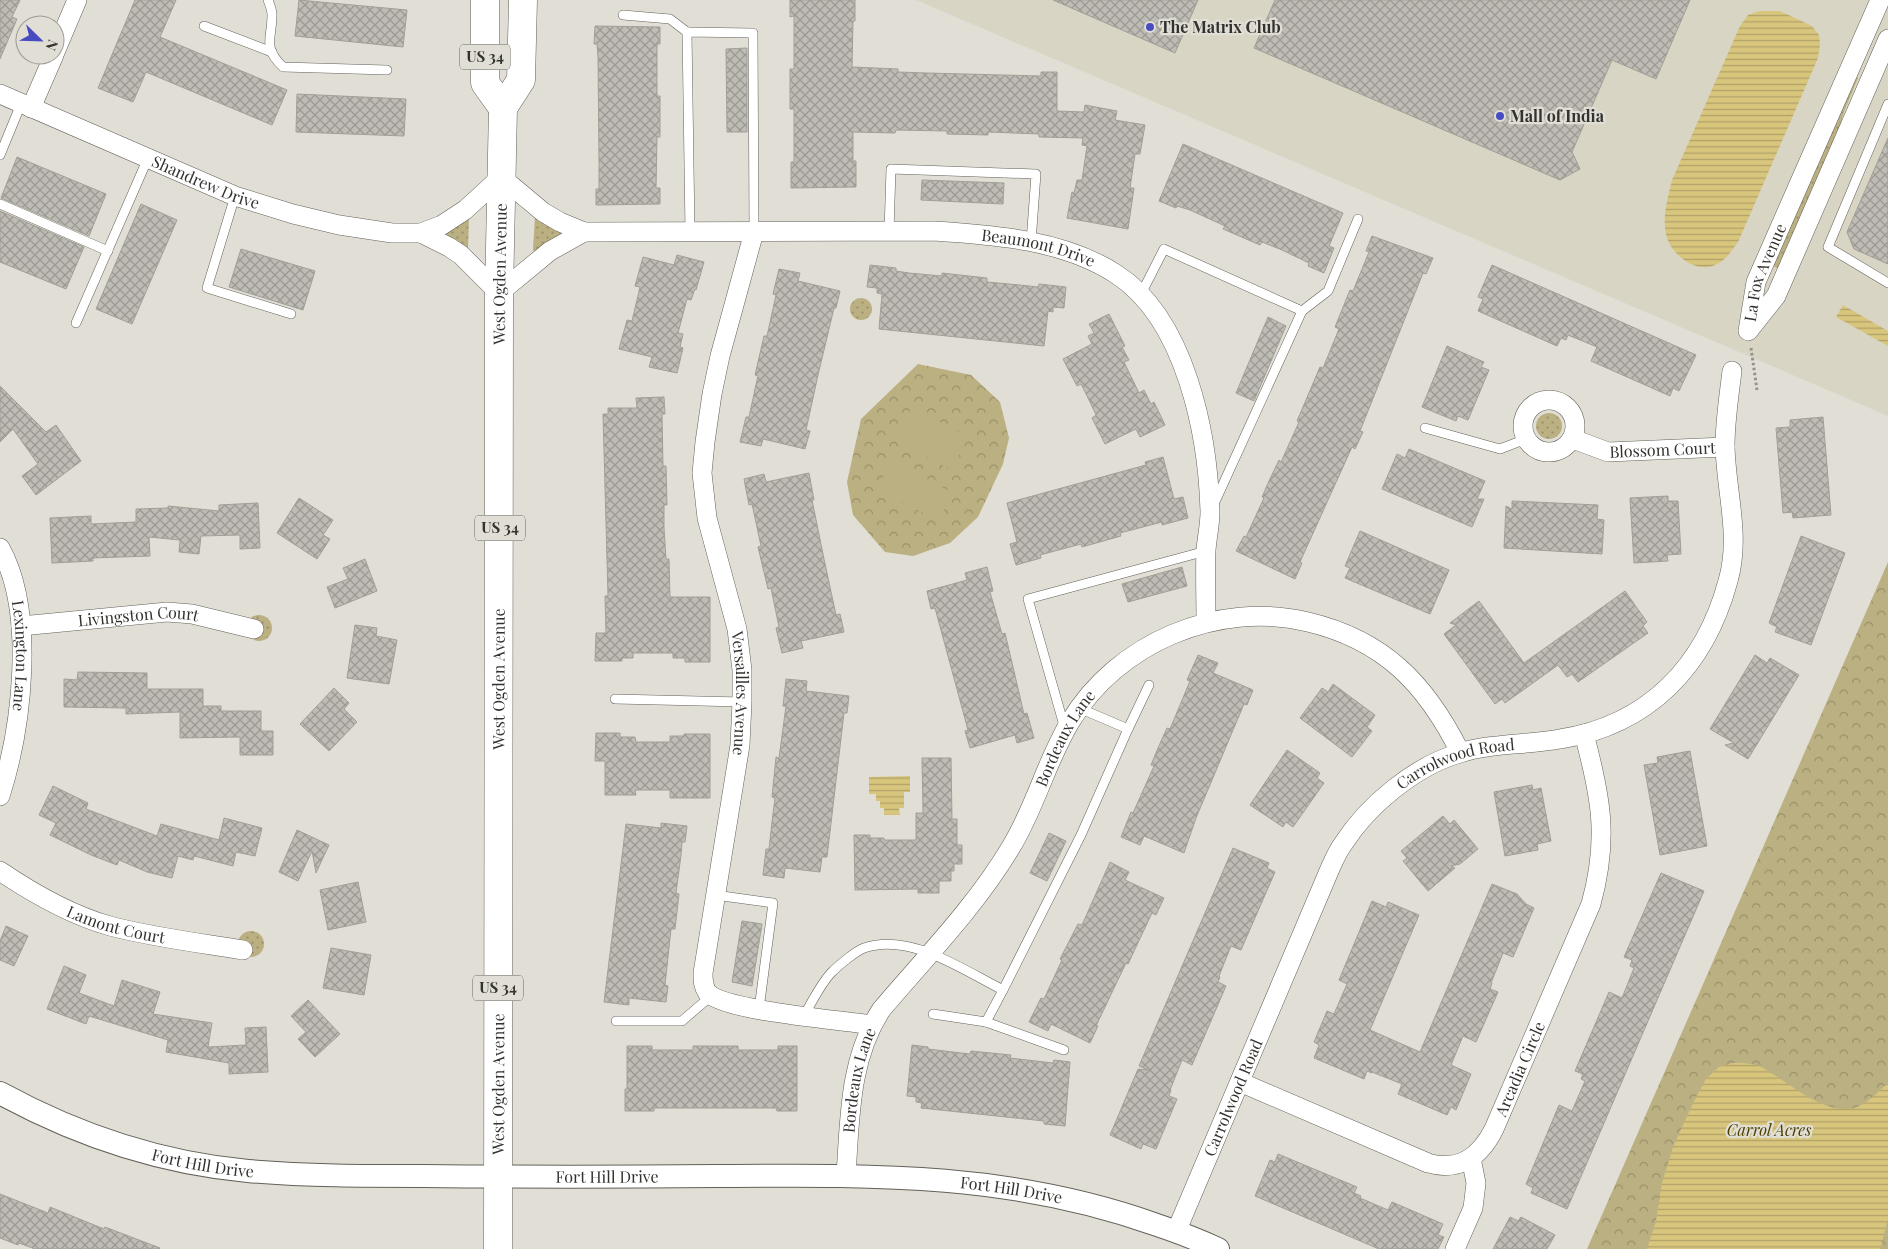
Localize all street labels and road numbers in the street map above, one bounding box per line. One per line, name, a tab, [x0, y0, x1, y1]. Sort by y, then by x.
road number: US 34	[460, 44, 510, 70]
street label: Shandrew Drive	[149, 150, 262, 213]
street label: West Ogden Avenue	[488, 203, 511, 346]
street label: La Fox Avenue	[1739, 220, 1790, 323]
street label: Beaumont Drive	[981, 224, 1099, 271]
street label: Blossom Court	[1609, 436, 1716, 462]
road number: US 34	[475, 516, 525, 540]
street label: Lexington Lane	[8, 599, 33, 712]
street label: Livingston Court	[77, 601, 202, 630]
street label: West Ogden Avenue	[488, 608, 509, 751]
street label: Versailles Avenue	[727, 629, 753, 757]
street label: Bordeaux Lane	[1030, 685, 1099, 790]
street label: Carrolwood Road	[1392, 733, 1515, 794]
street label: Lamont Court	[64, 900, 167, 948]
road number: US 34	[473, 976, 523, 1000]
street label: West Ogden Avenue	[487, 1013, 508, 1156]
street label: Arcadia Circle	[1489, 1018, 1549, 1120]
street label: Bordeaux Lane	[838, 1024, 880, 1134]
street label: Carrolwood Road	[1198, 1035, 1267, 1159]
street label: Fort Hill Drive	[150, 1143, 255, 1181]
street label: Fort Hill Drive	[556, 1165, 659, 1187]
street label: Fort Hill Drive	[959, 1171, 1065, 1208]

